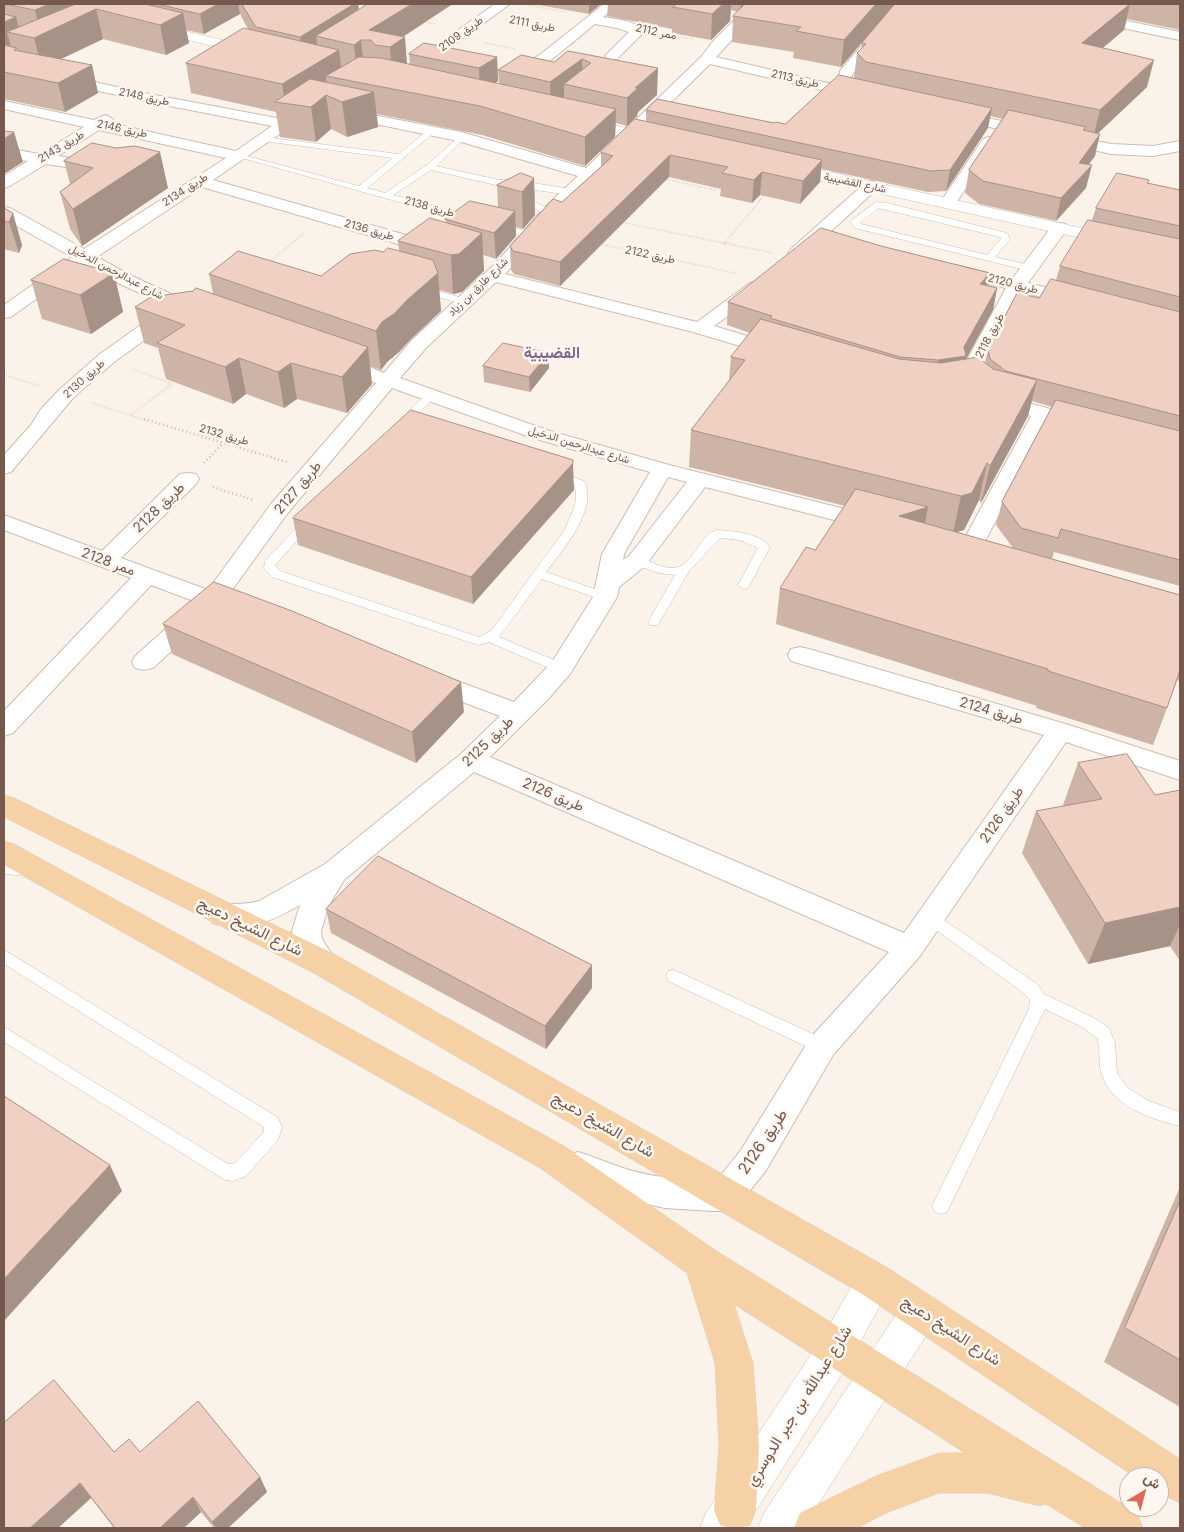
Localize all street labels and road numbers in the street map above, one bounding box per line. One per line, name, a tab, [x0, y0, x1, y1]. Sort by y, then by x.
street label: طريق 2111	[508, 13, 556, 35]
street label: طريق 2109	[436, 14, 486, 54]
street label: ممر 2112	[634, 21, 678, 43]
street label: طريق 2113	[770, 67, 820, 91]
street label: طريق 2148	[117, 85, 171, 109]
street label: طريق 2146	[95, 117, 149, 141]
street label: طريق 2143	[36, 128, 86, 166]
street label: طريق 2134	[160, 170, 210, 210]
street label: شارع القضيبية	[823, 170, 887, 196]
street label: طريق 2138	[403, 194, 455, 220]
street label: طريق 2136	[343, 217, 395, 243]
street label: شارع عبدالرحمن الدخيل	[67, 242, 165, 302]
street label: طريق 2122	[624, 243, 676, 267]
street label: شارع طارق بن زياد	[445, 255, 511, 319]
street label: طريق 2120	[987, 271, 1039, 297]
street label: طريق 2118	[973, 311, 1007, 361]
street label: طريق 2130	[61, 357, 107, 401]
street label: طريق 2132	[198, 422, 250, 448]
street label: شارع عبدالرحمن الدخيل	[527, 423, 631, 467]
street label: طريق 2127	[271, 458, 325, 518]
street label: طريق 2128	[130, 479, 188, 537]
street label: ممر 2128	[79, 544, 137, 580]
street label: طريق 2124	[957, 694, 1025, 728]
street label: طريق 2125	[459, 713, 517, 771]
street label: طريق 2126	[520, 775, 586, 815]
street label: طريق 2126	[976, 784, 1028, 846]
street label: شارع الشيخ دعيج	[194, 893, 306, 961]
street label: شارع الشيخ دعيج	[549, 1088, 657, 1162]
street label: طريق 2126	[734, 1106, 792, 1178]
street label: شارع الشيخ دعيج	[898, 1292, 1004, 1370]
street label: شارع عبدالله بن جبر الدوسري	[742, 1322, 856, 1490]

